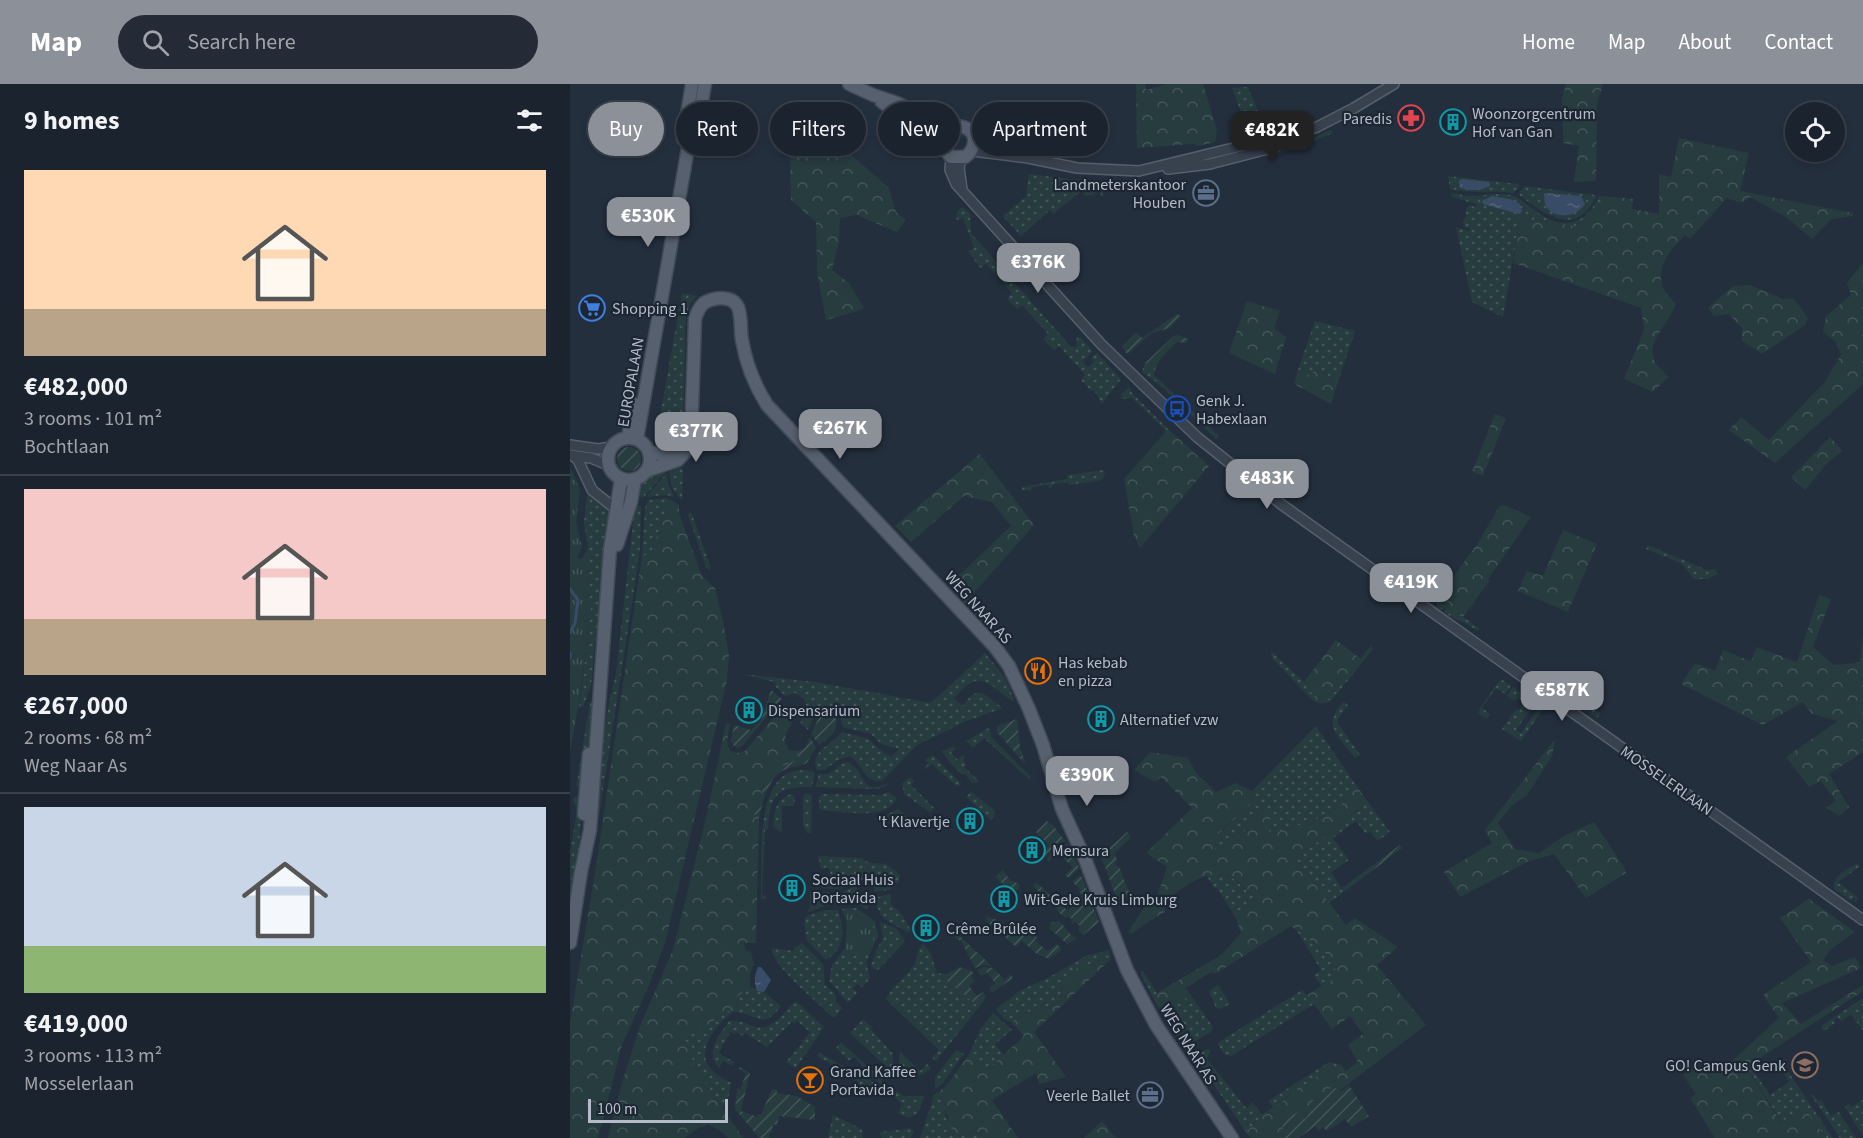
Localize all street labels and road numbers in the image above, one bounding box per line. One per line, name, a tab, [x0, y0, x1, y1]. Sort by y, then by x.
street label: EUROPALAAN	[612, 335, 650, 429]
street label: WEG NAAR AS	[940, 566, 1017, 649]
street label: MOSSELERLAAN	[1616, 741, 1717, 821]
street label: WEG NAAR AS	[1155, 1000, 1222, 1089]

